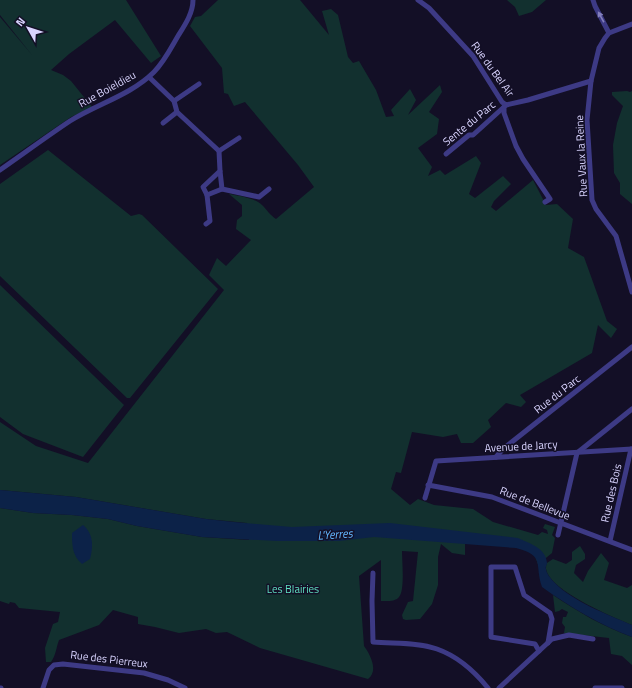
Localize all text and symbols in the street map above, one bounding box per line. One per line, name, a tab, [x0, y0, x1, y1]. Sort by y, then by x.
north arrow	[8, 8, 48, 48]
one-way arrow	[597, 11, 604, 22]
text: N	[12, 14, 29, 30]
street label: Rue du Bel Air	[468, 38, 519, 100]
street label: Rue Boieldieu	[75, 67, 139, 111]
street label: Sente du Parc	[439, 97, 499, 149]
street label: Rue Vaux la Reine	[571, 114, 591, 197]
street label: Rue du Parc	[530, 371, 584, 417]
street label: Avenue de Jarcy	[484, 436, 559, 456]
street label: Rue des Bois	[597, 462, 625, 524]
street label: Rue de Bellevue	[498, 482, 573, 524]
water label: L'Yerres	[317, 523, 354, 545]
park label: Les Blairies	[267, 581, 319, 597]
street label: Rue des Pierreux	[69, 646, 149, 672]

